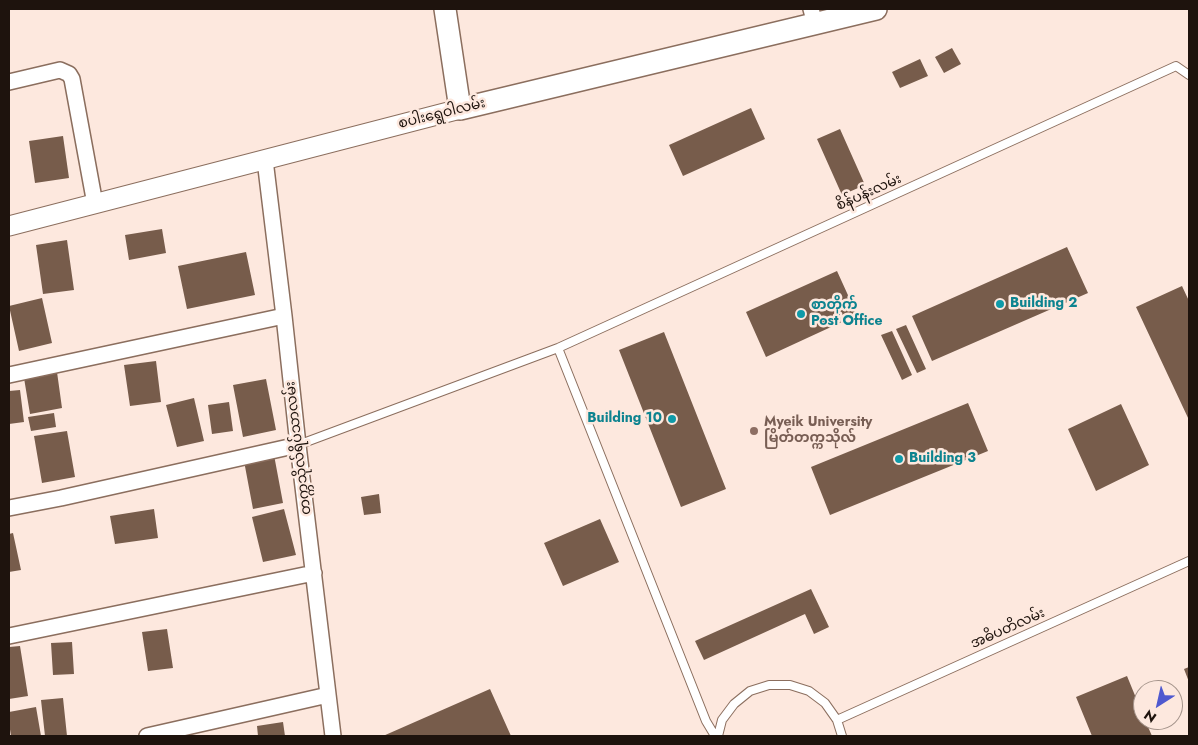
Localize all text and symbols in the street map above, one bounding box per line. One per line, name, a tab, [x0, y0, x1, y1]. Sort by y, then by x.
street label: စပါးရွေဝါလမ်း	[397, 95, 487, 133]
street label: စိန်ပန်းလမ်း	[834, 171, 904, 215]
place label: Building 2	[1010, 296, 1077, 312]
place label: စာတိုက် Post Office	[811, 298, 883, 331]
marker: Building 2	[994, 298, 1006, 310]
marker: စာတိုက် Post Office	[795, 308, 807, 320]
street label: တက္ကသိုလ်ရိပ်သာလမ်း	[282, 380, 316, 516]
place label: Building 10	[587, 411, 662, 427]
marker: Building 10	[666, 413, 678, 425]
place label: Myeik University မြိတ်တက္ကသိုလ်	[764, 415, 872, 448]
marker: Myeik University မြိတ်တက္ကသိုလ်	[748, 425, 760, 437]
place label: Building 3	[909, 451, 976, 467]
marker: Building 3	[893, 453, 905, 465]
street label: အဓိပတိလမ်း	[968, 605, 1048, 653]
north arrow	[1133, 680, 1183, 730]
text: N	[1140, 705, 1160, 728]

